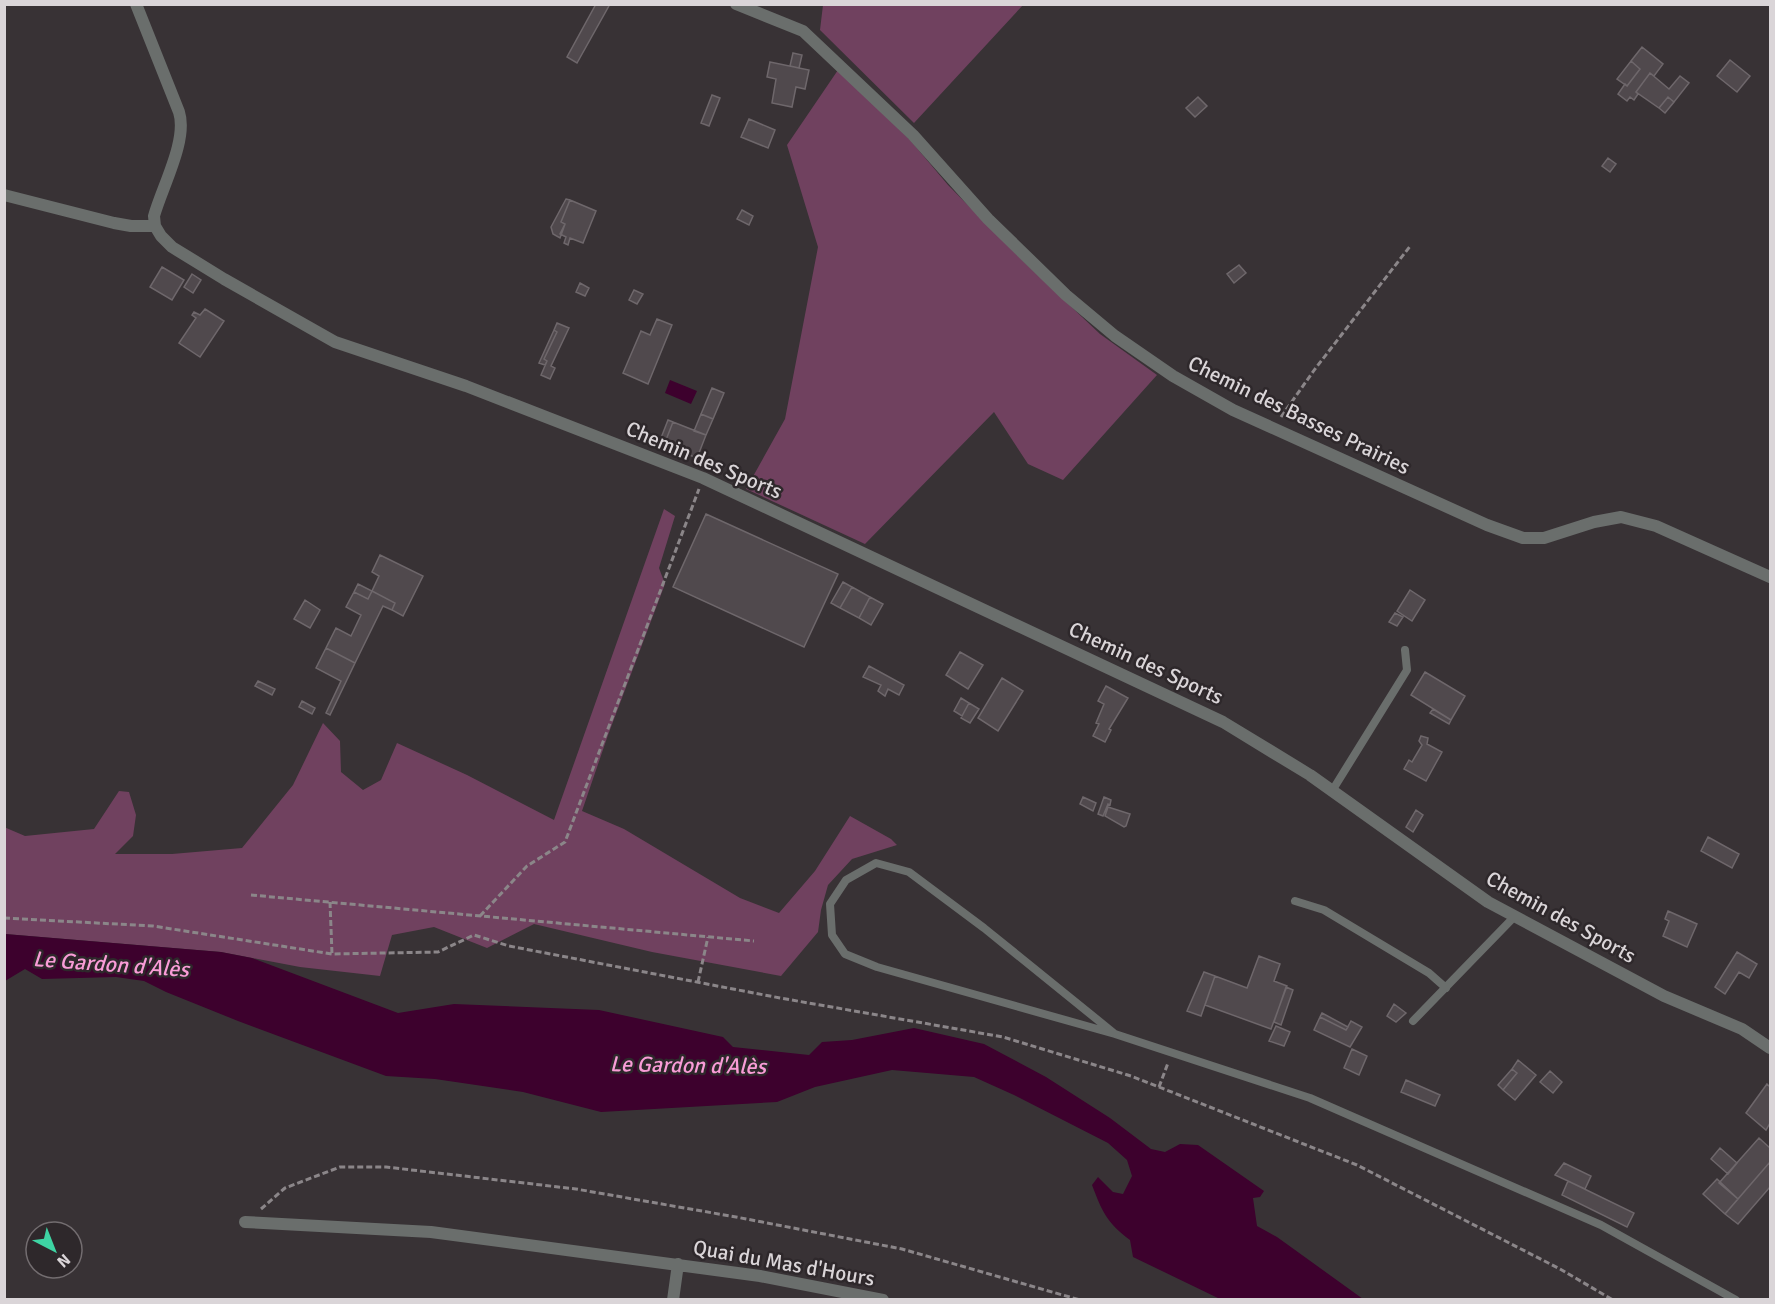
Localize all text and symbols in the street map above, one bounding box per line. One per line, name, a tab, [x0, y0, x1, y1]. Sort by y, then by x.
street label: Chemin des Basses Prairies	[1184, 350, 1414, 480]
street label: Chemin des Sports	[622, 415, 786, 505]
street label: Chemin des Sports	[1065, 616, 1227, 710]
street label: Chemin des Sports	[1482, 865, 1640, 969]
water label: Le Gardon d'Alès	[32, 945, 192, 983]
water label: Le Gardon d'Alès	[610, 1050, 769, 1080]
north arrow	[24, 1220, 84, 1280]
street label: Quai du Mas d'Hours	[691, 1234, 877, 1292]
text: N	[53, 1249, 74, 1272]

